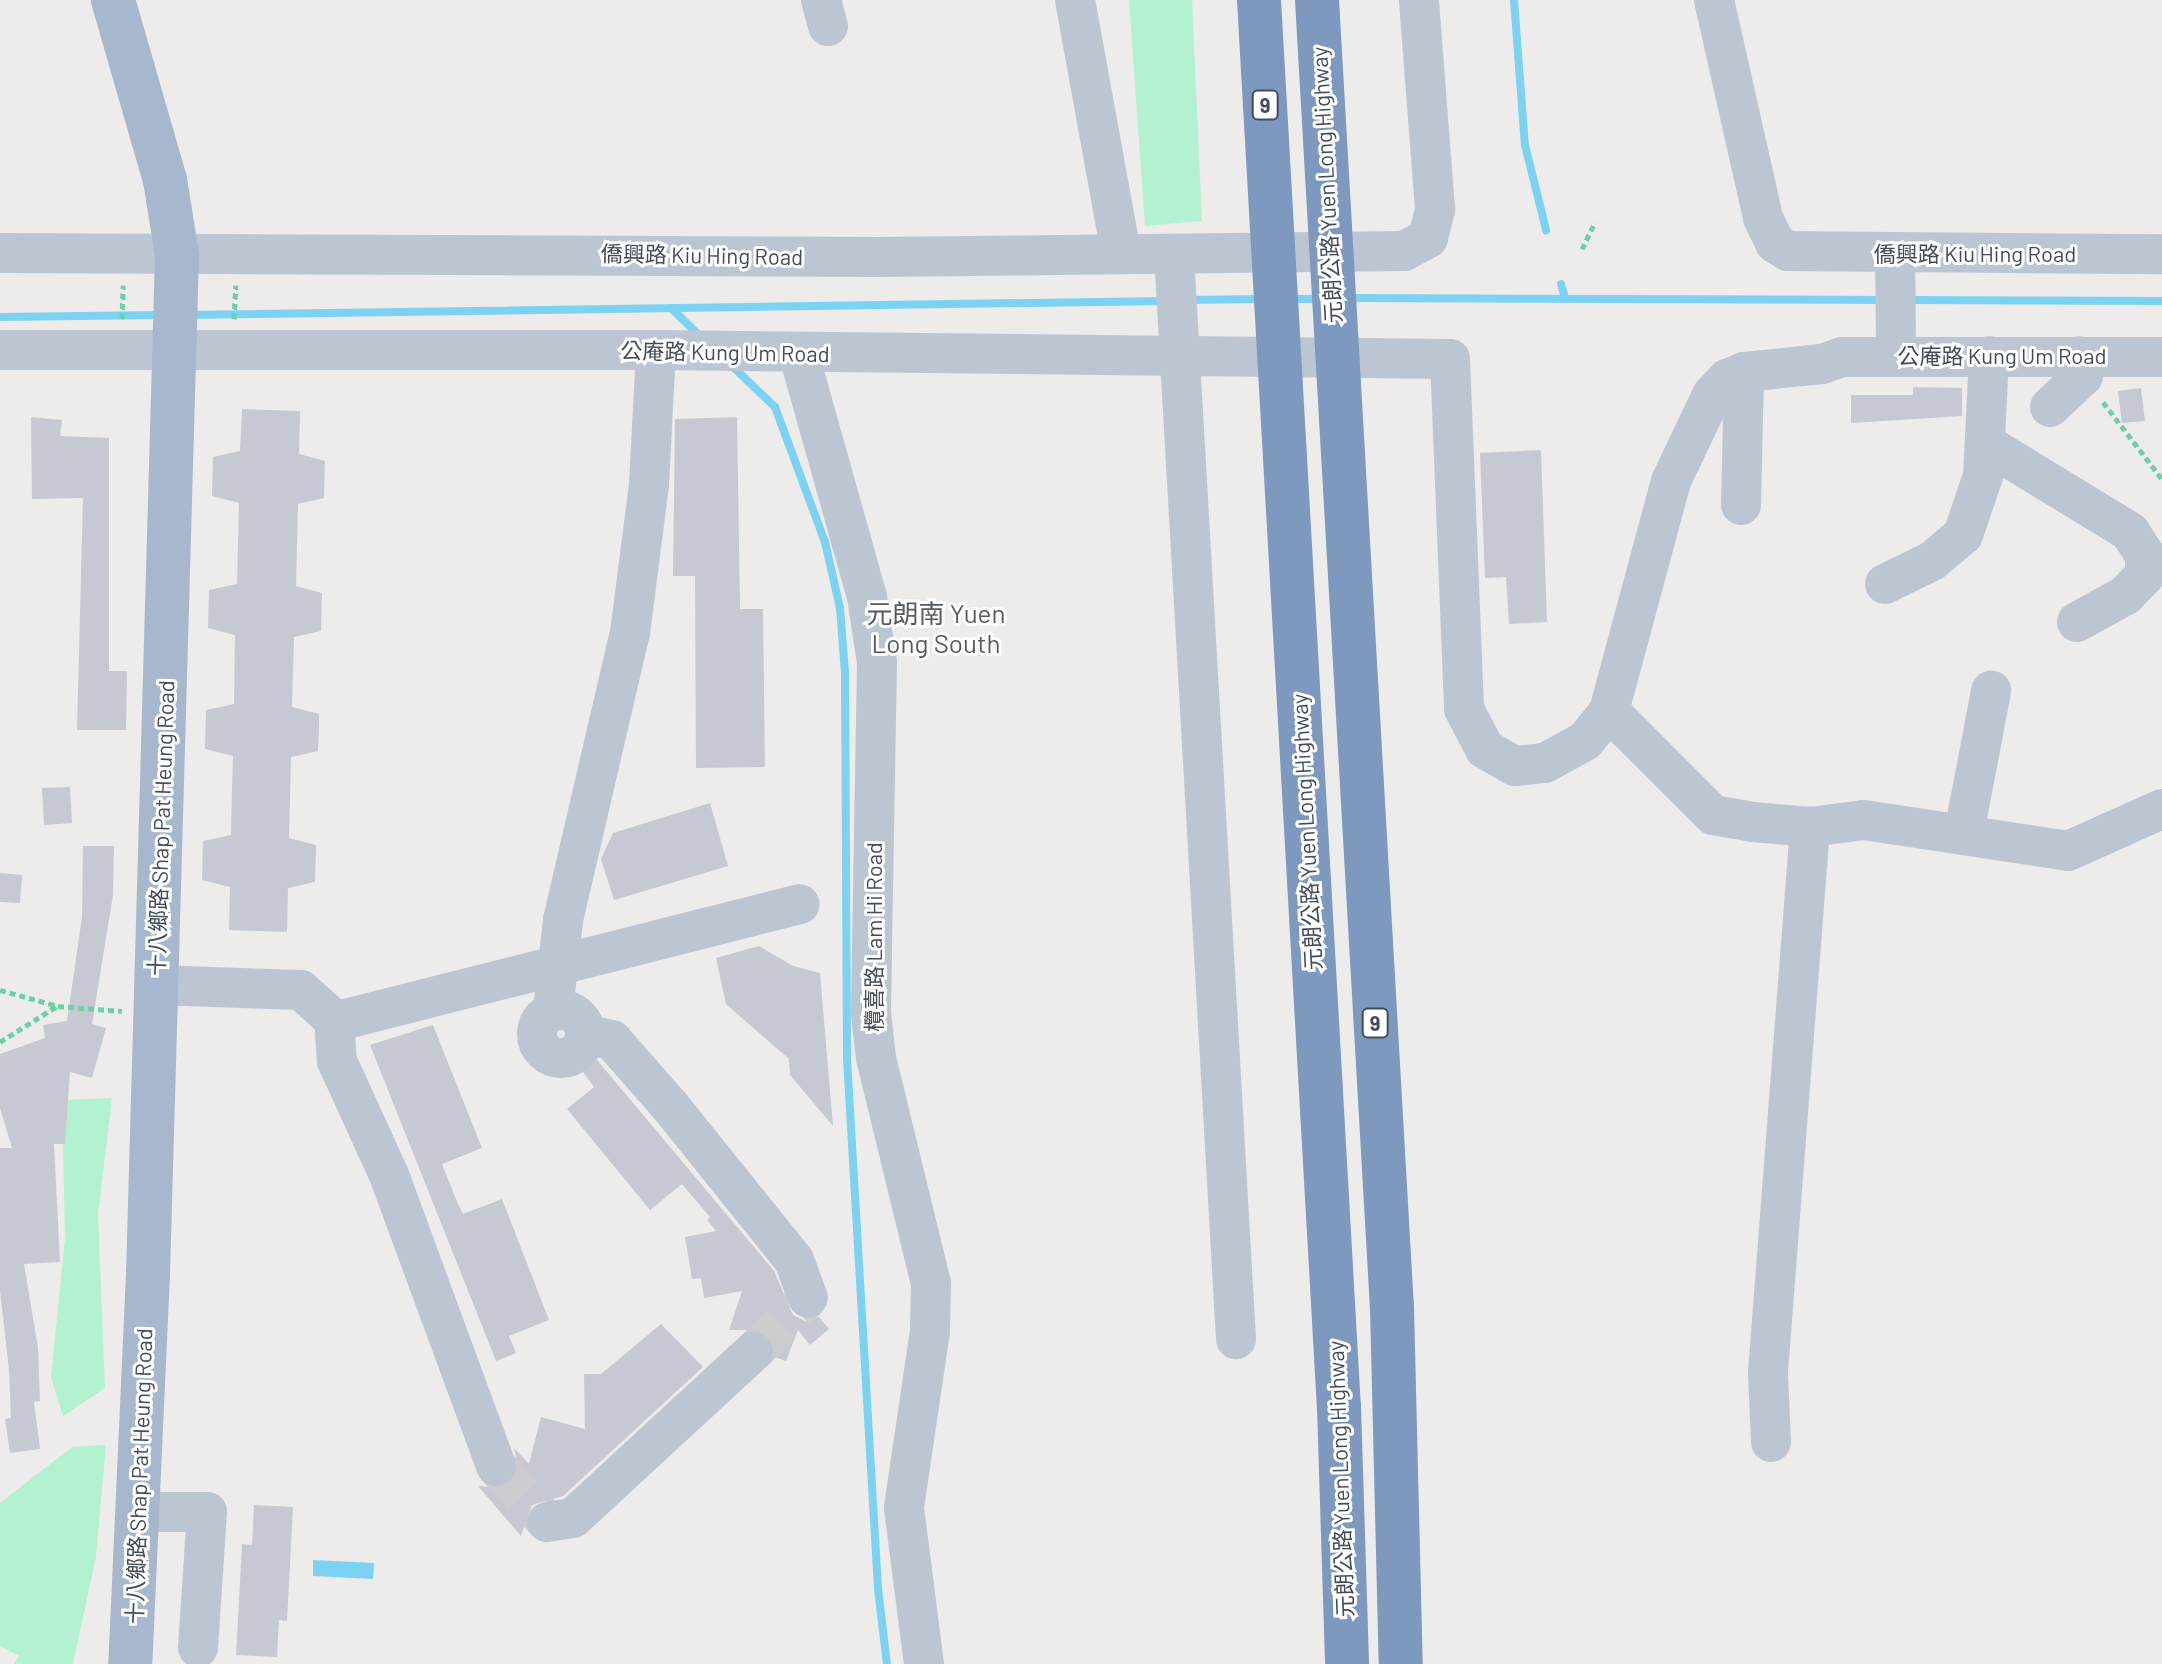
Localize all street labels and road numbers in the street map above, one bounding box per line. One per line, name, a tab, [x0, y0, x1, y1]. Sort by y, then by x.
street label: 元朗公路 Yuen Long Highway	[1306, 46, 1346, 324]
road number: 9	[1251, 89, 1279, 121]
street label: 僑興路 Kiu Hing Road	[601, 240, 803, 270]
street label: 僑興路 Kiu Hing Road	[1874, 241, 2076, 267]
street label: 公庵路 Kung Um Road	[620, 337, 830, 367]
street label: 公庵路 Kung Um Road	[1897, 343, 2107, 369]
street label: 十八鄉路 Shap Pat Heung Road	[143, 680, 179, 976]
street label: 元朗公路 Yuen Long Highway	[1286, 693, 1326, 971]
street label: 欖喜路 Lam Hi Road	[861, 842, 887, 1032]
road number: 9	[1361, 1007, 1389, 1039]
street label: 十八鄉路 Shap Pat Heung Road	[121, 1328, 157, 1624]
street label: 元朗公路 Yuen Long Highway	[1322, 1340, 1358, 1618]

